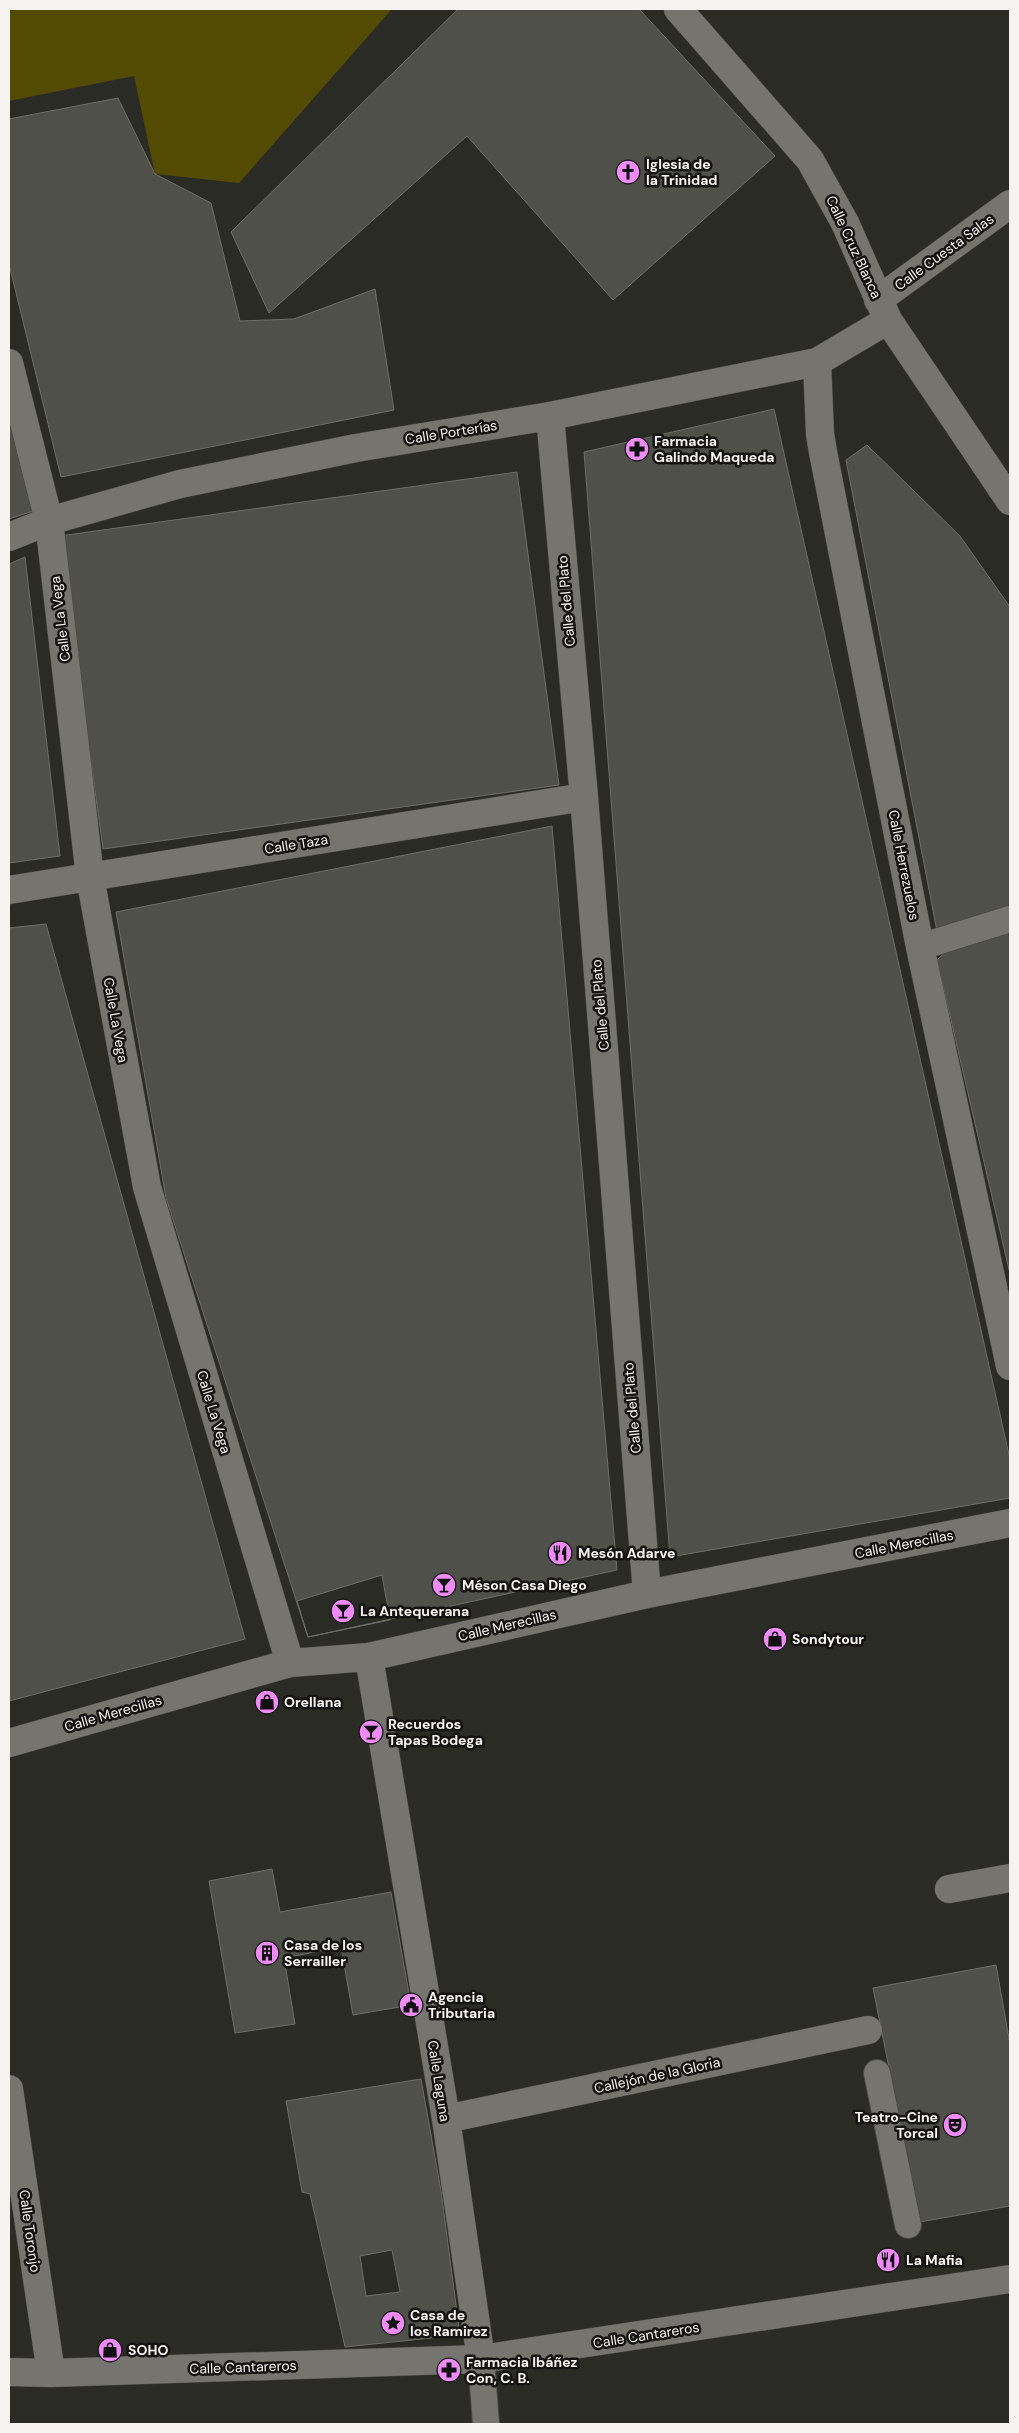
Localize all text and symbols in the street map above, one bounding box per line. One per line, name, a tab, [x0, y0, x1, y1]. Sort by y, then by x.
place label: Iglesia de la Trinidad	[646, 155, 718, 189]
church icon: Iglesia de la Trinidad	[615, 159, 641, 185]
street label: Calle Cruz Blanca	[822, 193, 886, 301]
street label: Calle Cuesta Salas	[891, 210, 997, 294]
street label: Calle Porterías	[404, 416, 498, 448]
place label: Farmacia Galindo Maqueda	[654, 432, 775, 466]
pharmacy icon: Farmacia Galindo Maqueda	[624, 436, 650, 462]
street label: Calle del Plato	[553, 555, 579, 647]
street label: Calle La Vega	[46, 575, 74, 663]
street label: Calle Herrezuelos	[884, 808, 924, 922]
street label: Calle Taza	[263, 830, 329, 858]
street label: Calle del Plato	[587, 959, 613, 1051]
street label: Calle La Vega	[100, 976, 132, 1064]
street label: Calle del Plato	[619, 1362, 645, 1454]
street label: Calle La Vega	[193, 1368, 235, 1456]
street label: Calle Merecillas	[853, 1526, 955, 1562]
restaurant icon: Mesón Adarve	[547, 1540, 573, 1566]
place label: Mesón Adarve	[578, 1544, 675, 1562]
bar icon: Méson Casa Diego	[431, 1572, 457, 1598]
place label: Méson Casa Diego	[462, 1576, 587, 1594]
bar icon: La Antequerana	[330, 1598, 356, 1624]
place label: La Antequerana	[360, 1602, 469, 1620]
street label: Calle Merecillas	[456, 1605, 558, 1645]
shop icon: Sondytour	[762, 1626, 788, 1652]
place label: Sondytour	[792, 1630, 864, 1648]
shop icon: Orellana	[254, 1689, 280, 1715]
street label: Calle Merecillas	[62, 1691, 164, 1735]
place label: Orellana	[284, 1693, 342, 1711]
place label: Recuerdos Tapas Bodega	[388, 1715, 483, 1749]
bar icon: Recuerdos Tapas Bodega	[358, 1719, 384, 1745]
place label: Casa de los Serrailler	[284, 1936, 362, 1970]
building icon: Casa de los Serrailler	[254, 1940, 280, 1966]
place label: Agencia Tributaria	[428, 1988, 495, 2022]
public building icon: Agencia Tributaria	[398, 1992, 424, 2018]
street label: Calle Laguna	[424, 2039, 454, 2123]
street label: Callejón de la Gloria	[592, 2053, 722, 2097]
place label: Teatro-Cine Torcal	[855, 2108, 938, 2142]
theatre icon: Teatro-Cine Torcal	[942, 2112, 968, 2138]
street label: Calle Toronjo	[15, 2188, 45, 2274]
restaurant icon: La Mafia	[875, 2247, 901, 2273]
place label: La Mafia	[906, 2251, 963, 2269]
place label: Casa de los Ramirez	[410, 2306, 488, 2340]
place icon: Casa de los Ramirez	[380, 2310, 406, 2336]
street label: Calle Cantareros	[592, 2318, 700, 2352]
shop icon: SOHO	[97, 2337, 123, 2363]
place label: SOHO	[128, 2341, 168, 2359]
place label: Farmacia Ibáñez Con, C. B.	[466, 2353, 578, 2387]
street label: Calle Cantareros	[189, 2356, 297, 2378]
pharmacy icon: Farmacia Ibáñez Con, C. B.	[436, 2357, 462, 2383]

